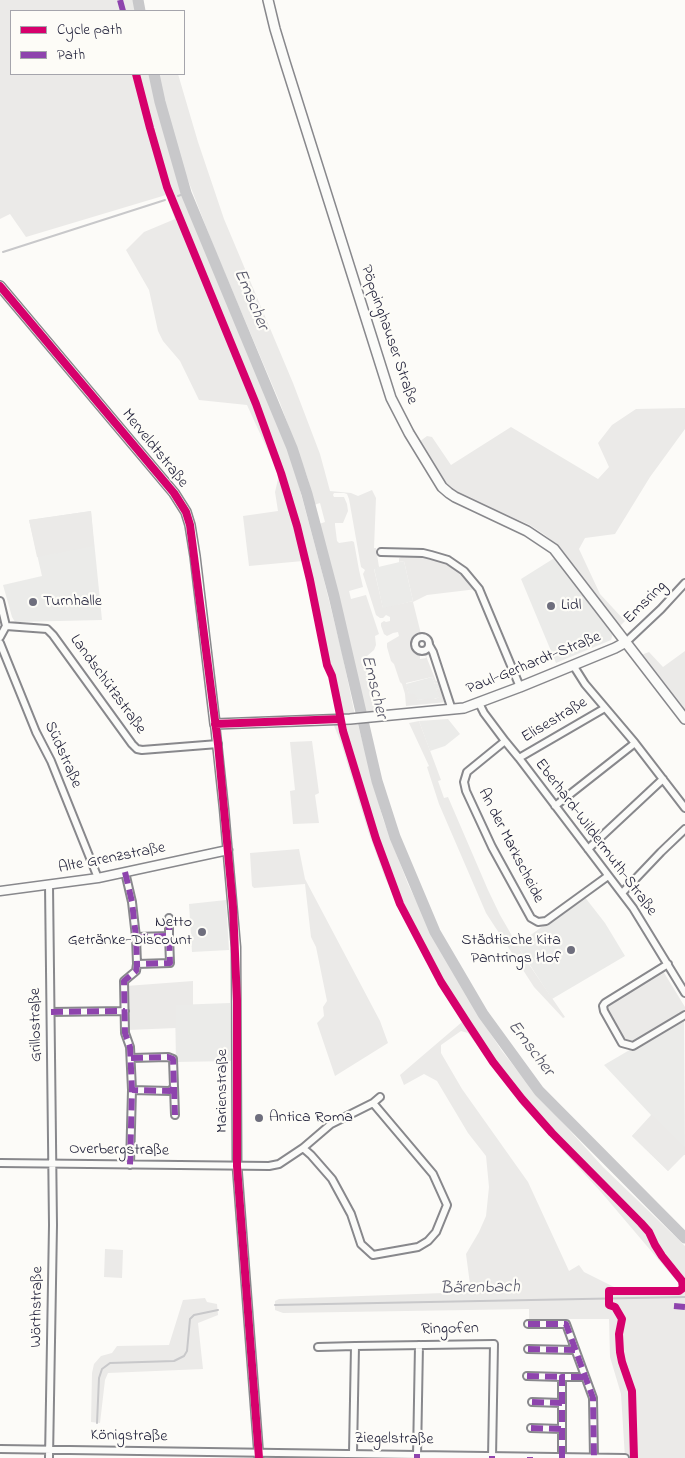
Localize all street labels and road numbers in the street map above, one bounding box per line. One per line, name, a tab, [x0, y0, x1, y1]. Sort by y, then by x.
street label: Pöppinghauser Straße	[355, 263, 421, 407]
street label: Merveldtstraße	[117, 406, 191, 492]
street label: Emsring	[620, 577, 672, 629]
street label: Paul-Gerhardt-Straße	[464, 628, 604, 700]
street label: Landschützstraße	[65, 632, 149, 738]
street label: Elisestraße	[519, 694, 591, 748]
street label: Südstraße	[39, 719, 85, 791]
street label: Eberhard-Wildermuth-Straße	[530, 756, 660, 920]
street label: An der Markscheide	[473, 785, 547, 907]
street label: Alte Grenzstraße	[57, 839, 167, 879]
street label: Grillostraße	[27, 988, 47, 1062]
street label: Marienstraße	[213, 1049, 233, 1133]
street label: Overbergstraße	[69, 1141, 169, 1161]
street label: Wörthstraße	[28, 1266, 48, 1348]
street label: Ringofen	[421, 1320, 479, 1340]
street label: Königstraße	[90, 1427, 168, 1447]
street label: Ziegelstraße	[354, 1430, 434, 1450]

